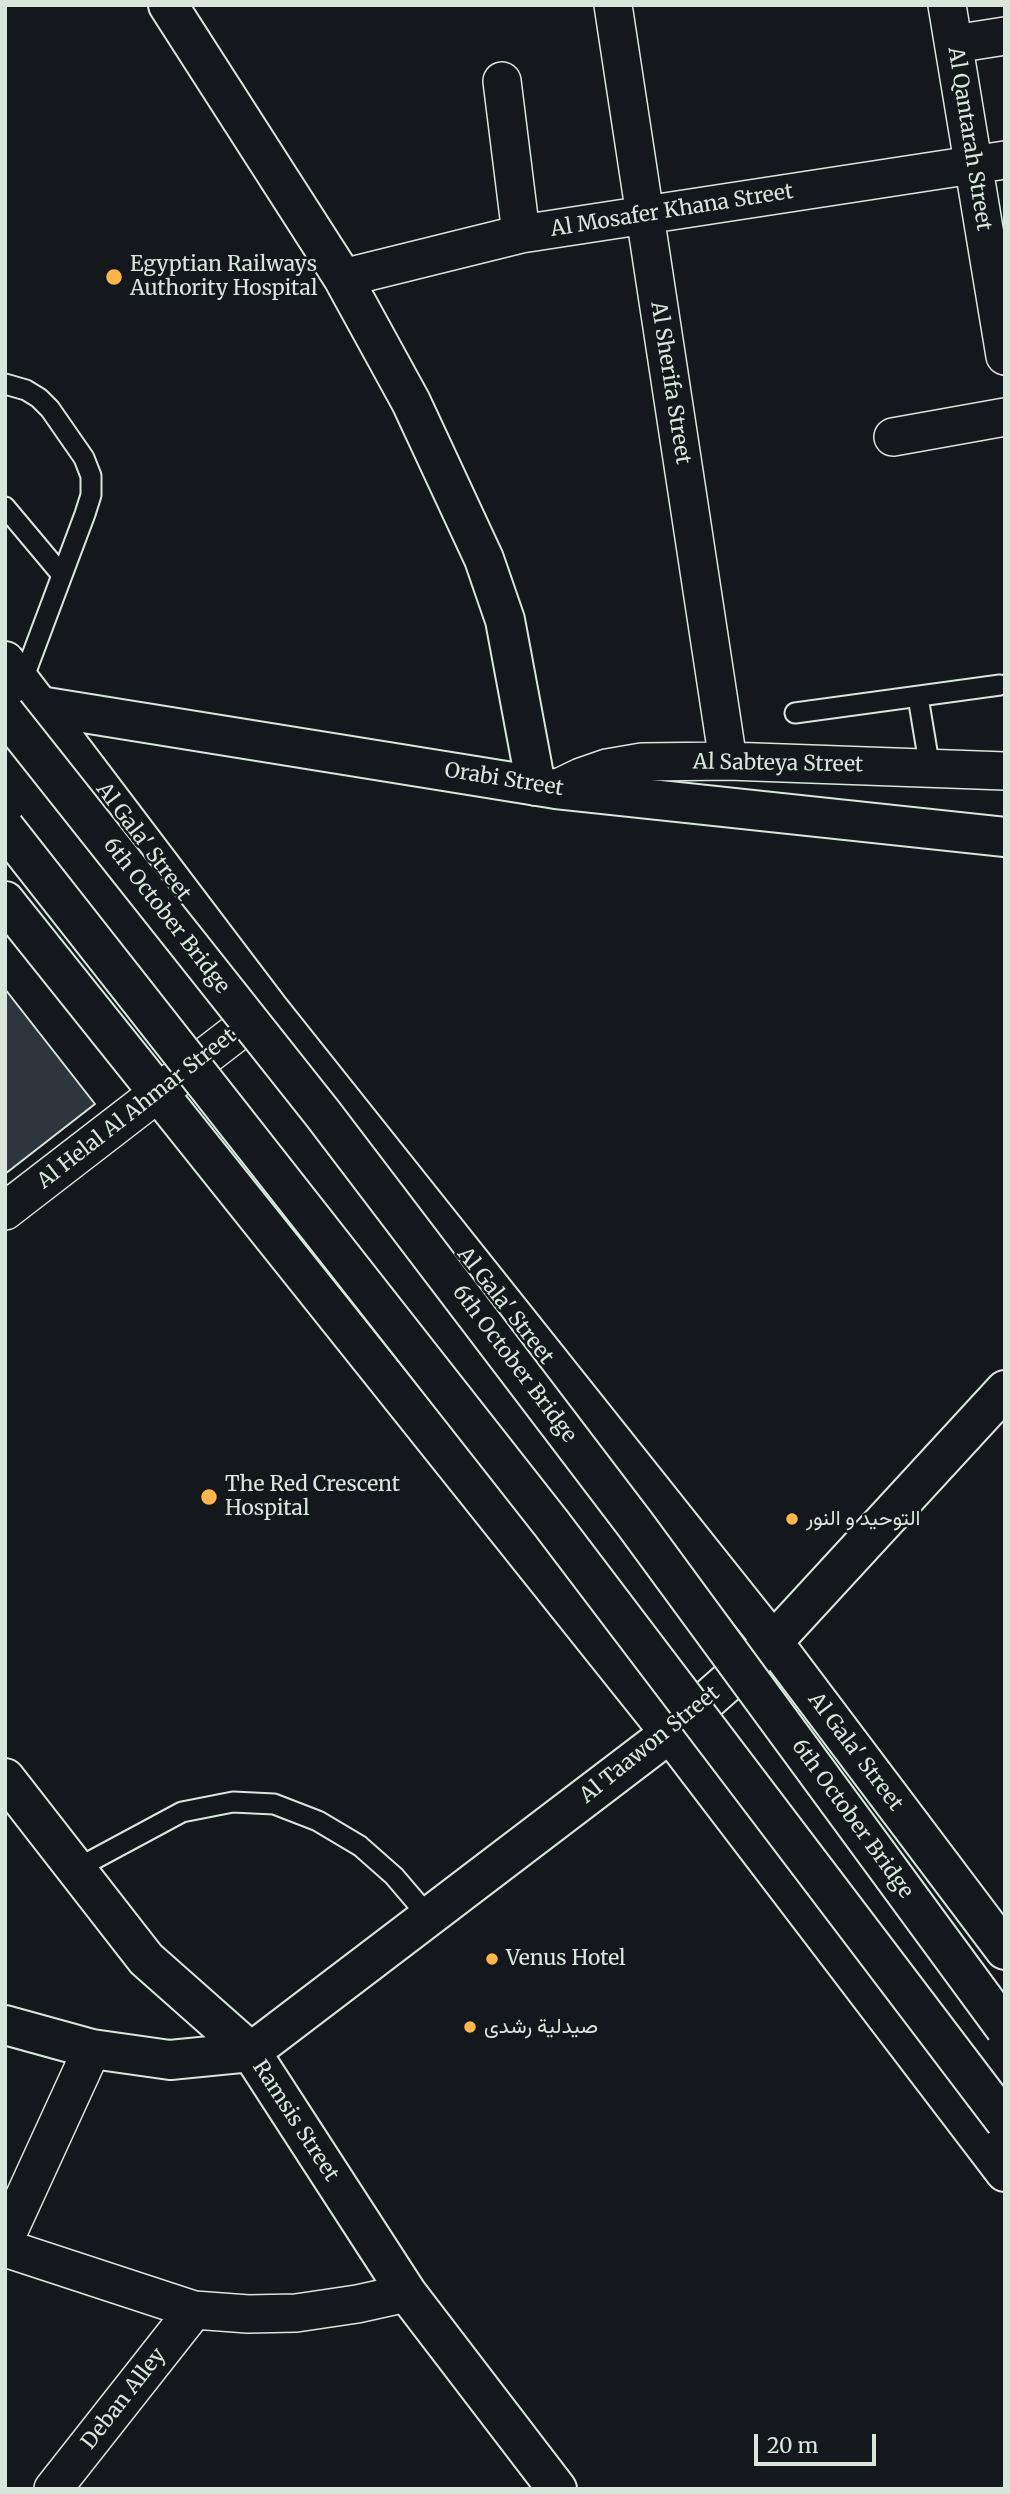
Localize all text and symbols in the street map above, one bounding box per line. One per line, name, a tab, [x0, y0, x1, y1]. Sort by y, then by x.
street label: Al Qantarah Street	[942, 45, 996, 233]
street label: Al Mosafer Khana Street	[549, 179, 795, 243]
place label: Egyptian Railways Authority Hospital	[130, 252, 317, 302]
marker: Egyptian Railways Authority Hospital	[104, 267, 124, 287]
street label: Al Sherifa Street	[645, 300, 695, 466]
street label: Al Sabteya Street	[693, 750, 863, 778]
street label: Orabi Street	[443, 758, 565, 802]
street label: Al Gala' Street	[90, 778, 196, 906]
street label: 6th October Bridge	[97, 833, 235, 999]
street label: Al Helal Al Ahmar Street	[33, 1024, 241, 1194]
street label: Al Gala' Street	[452, 1243, 558, 1369]
street label: 6th October Bridge	[447, 1280, 581, 1448]
place label: The Red Crescent Hospital	[225, 1472, 400, 1522]
marker: The Red Crescent Hospital	[199, 1487, 219, 1507]
place label: التوحيد و النور	[806, 1506, 920, 1532]
marker: التوحيد و النور	[784, 1511, 800, 1527]
street label: Al Taawon Street	[575, 1681, 725, 1809]
street label: Al Gala' Street	[802, 1688, 908, 1816]
street label: 6th October Bridge	[786, 1735, 918, 1903]
place label: Venus Hotel	[506, 1946, 626, 1972]
marker: Venus Hotel	[484, 1951, 500, 1967]
place label: صيدلية رشدى	[484, 2014, 598, 2040]
marker: صيدلية رشدى	[462, 2019, 478, 2035]
street label: Ramsis Street	[247, 2056, 343, 2186]
street label: Deban Alley	[77, 2343, 171, 2455]
scale bar	[758, 2420, 880, 2464]
text: 20 m	[767, 2432, 818, 2459]

